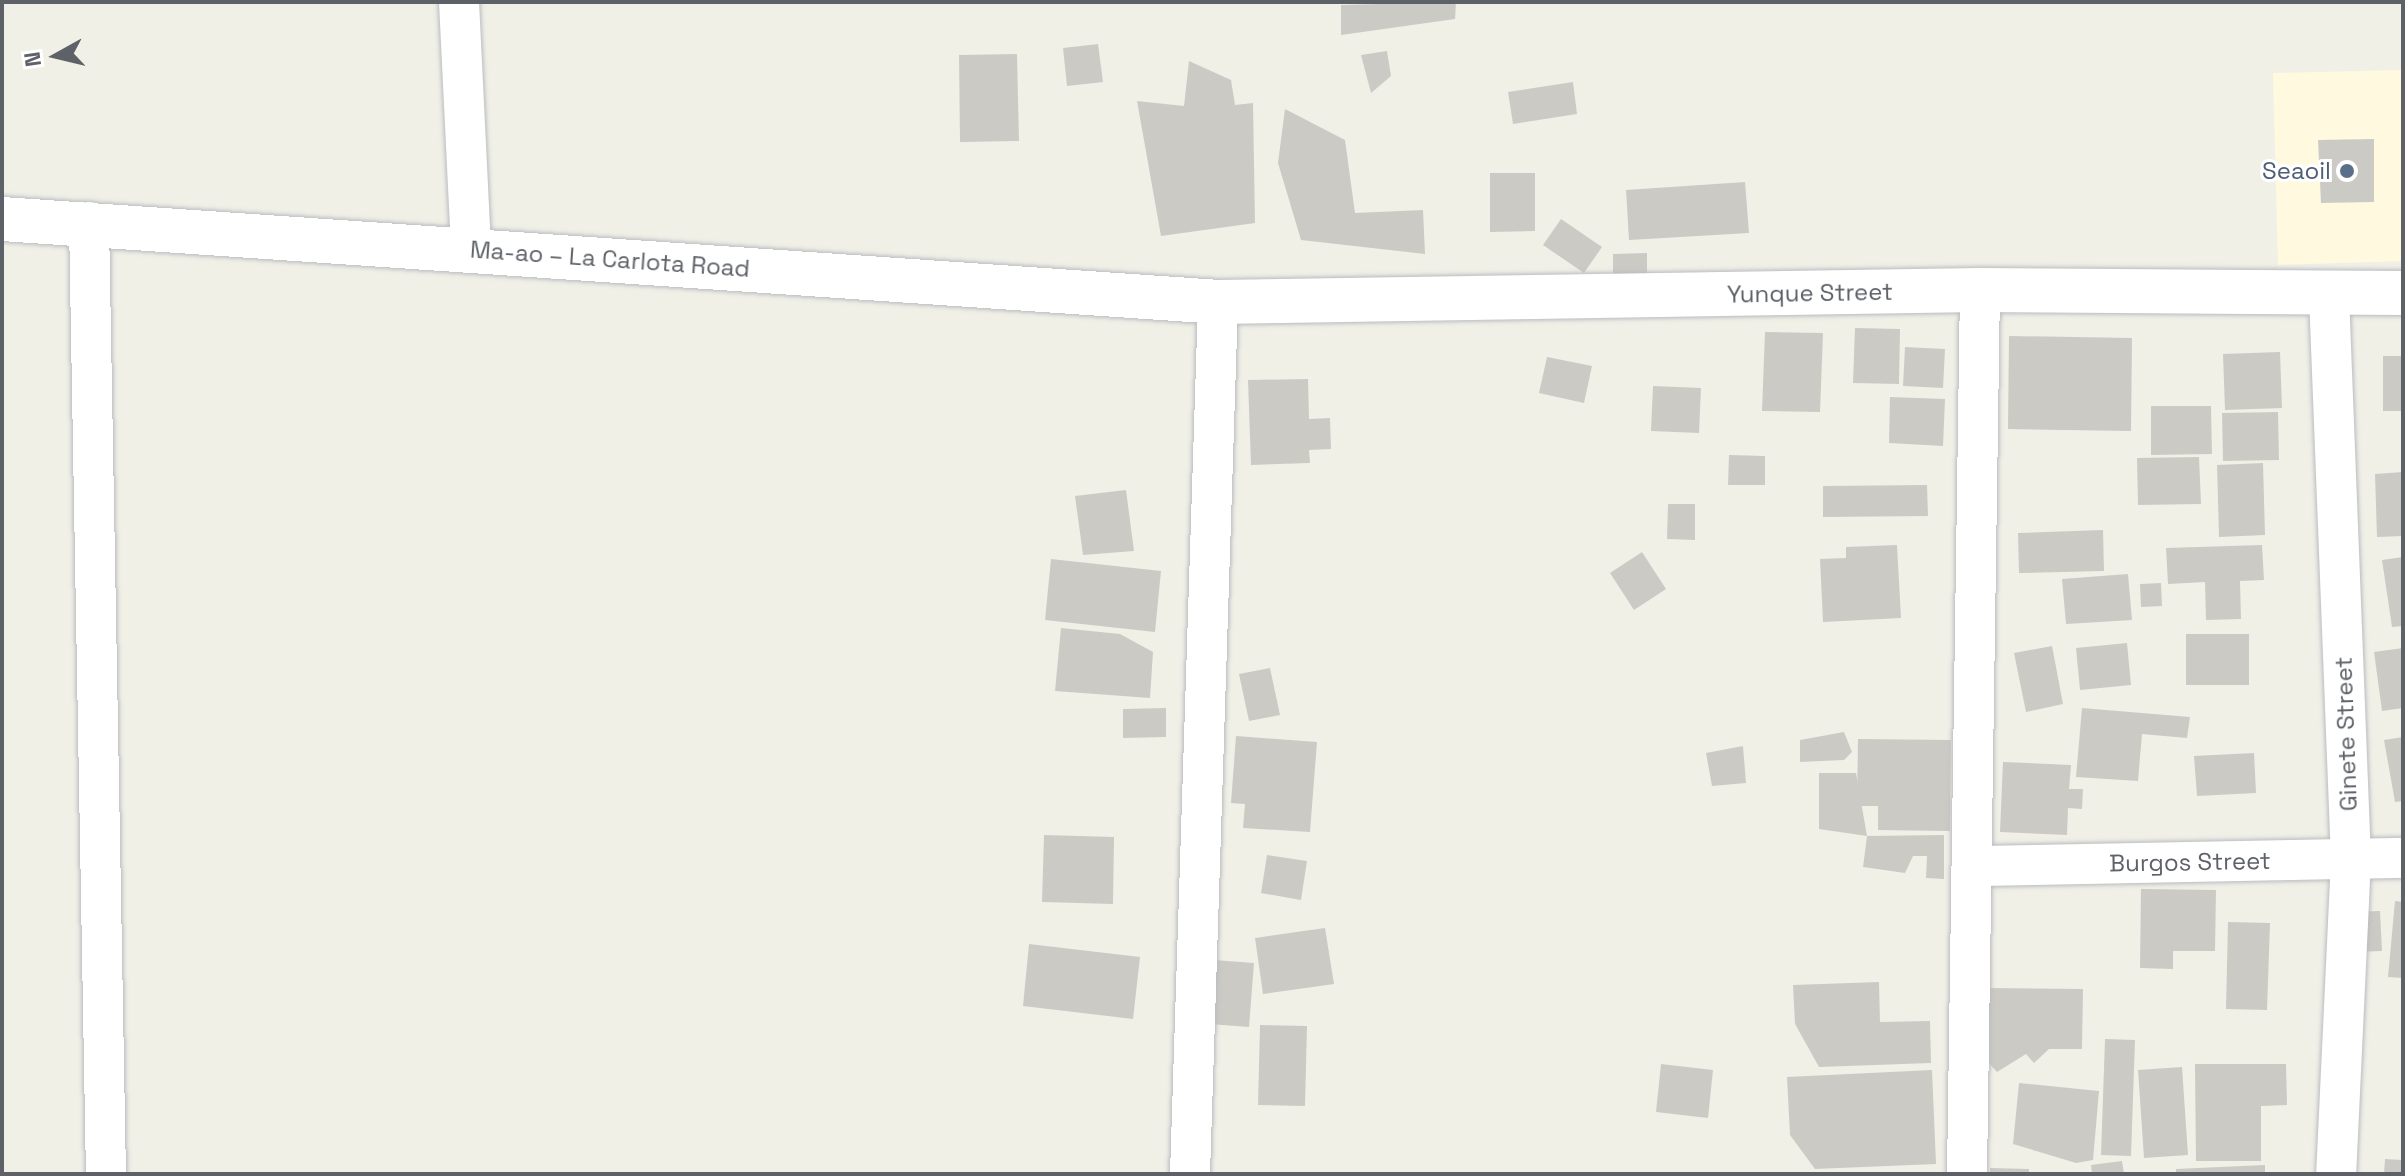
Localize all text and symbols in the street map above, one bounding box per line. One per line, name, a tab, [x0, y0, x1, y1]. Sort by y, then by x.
north arrow	[16, 16, 96, 96]
text: N	[17, 50, 47, 69]
place label: Seaoil	[2262, 157, 2331, 185]
marker: Seaoil	[2338, 162, 2356, 180]
street label: Ma-ao – La Carlota Road	[468, 235, 752, 283]
street label: Yunque Street	[1727, 277, 1893, 309]
street label: Ginete Street	[2329, 656, 2363, 812]
street label: Burgos Street	[2109, 846, 2271, 878]

